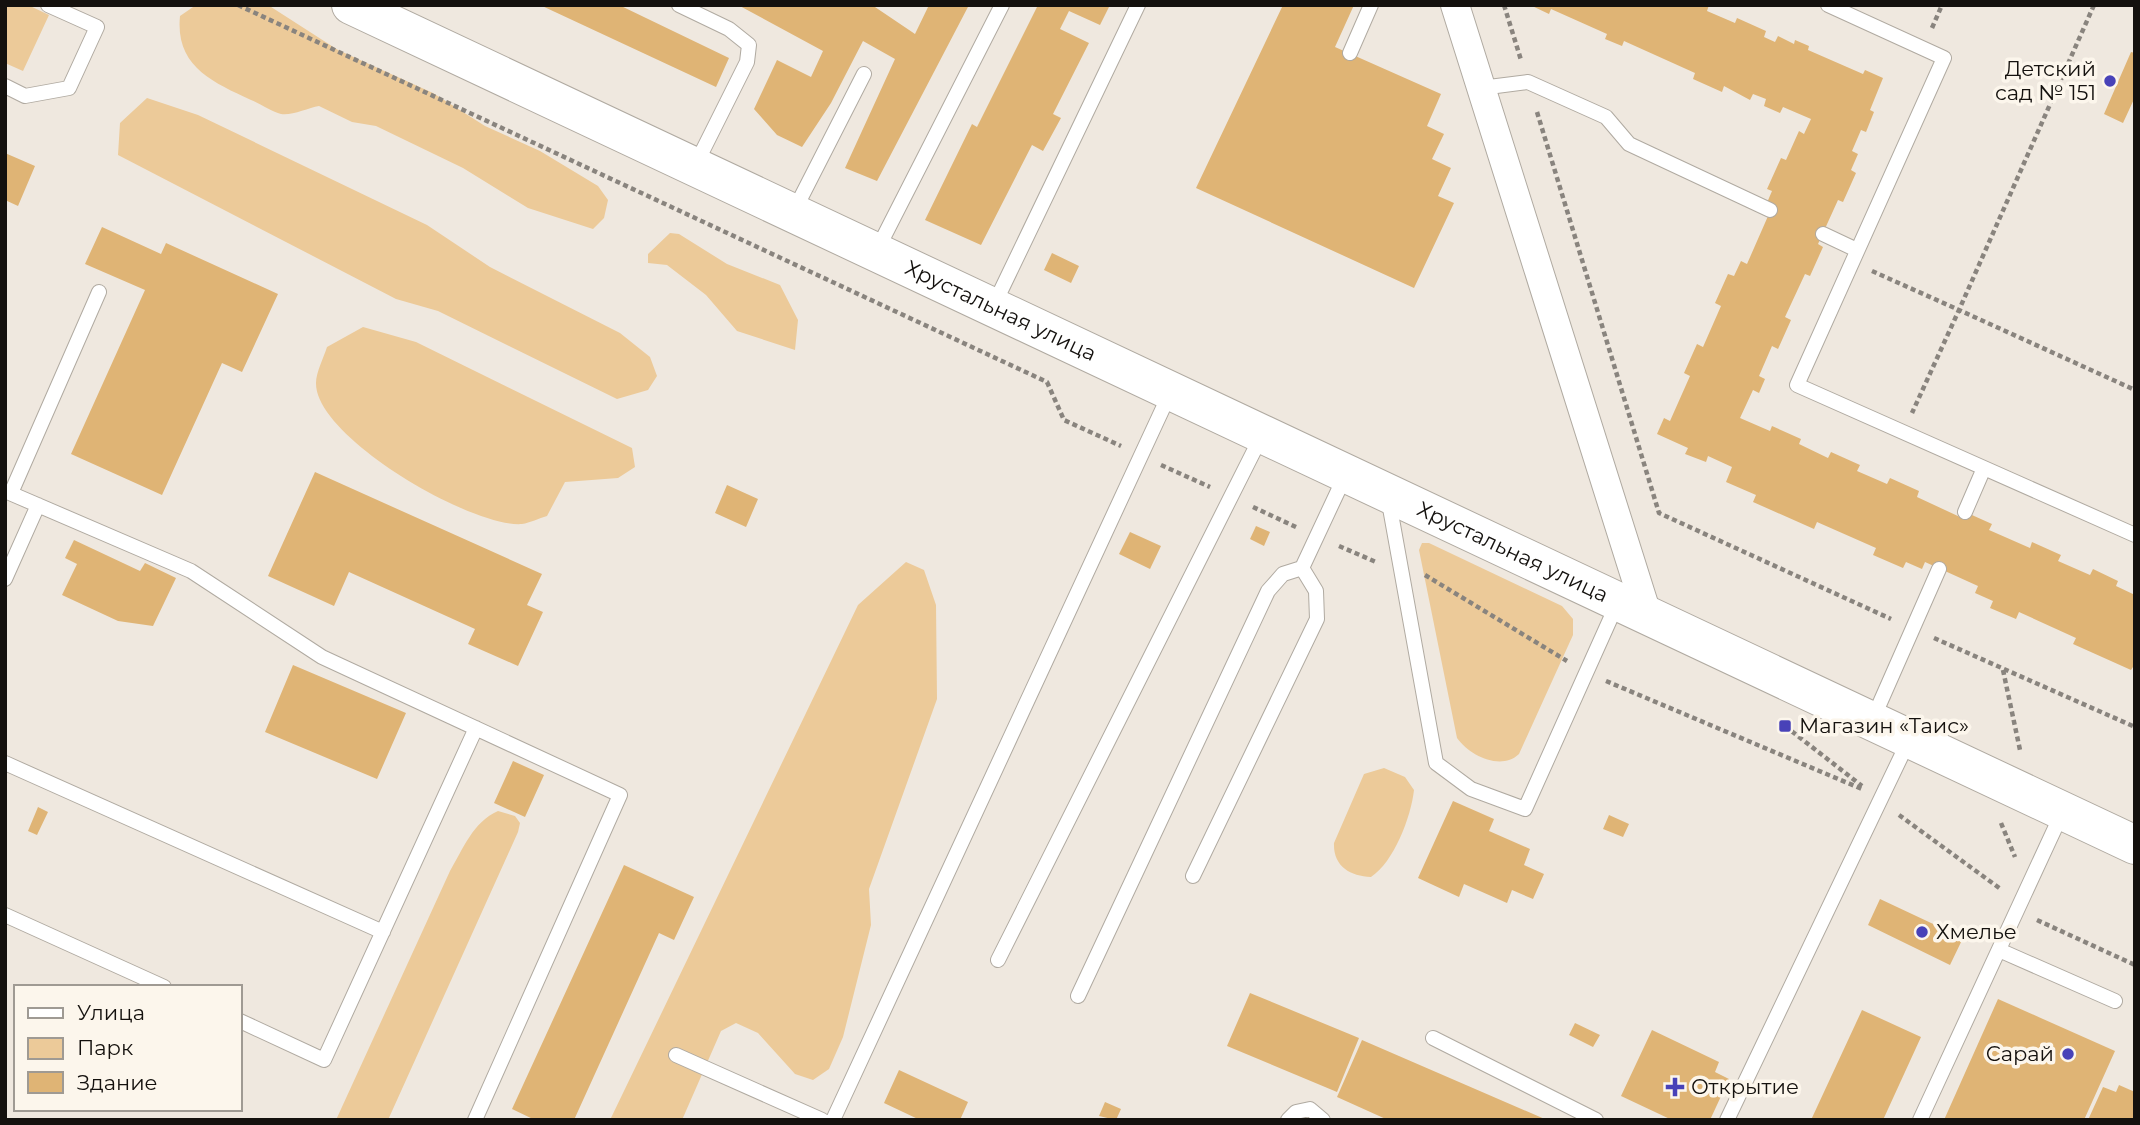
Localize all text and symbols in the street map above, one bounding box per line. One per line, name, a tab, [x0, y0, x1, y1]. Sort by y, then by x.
place label: Детский сад № 151	[1995, 56, 2096, 105]
marker: Детский сад № 151	[2102, 73, 2118, 89]
street label: Хрустальная улица	[901, 255, 1100, 366]
street label: Хрустальная улица	[1413, 496, 1612, 607]
place label: Магазин «Таис»	[1799, 713, 1969, 738]
marker: Магазин «Таис»	[1777, 718, 1793, 734]
place label: Хмелье	[1936, 919, 2017, 944]
marker: Хмелье	[1914, 924, 1930, 940]
legend	[14, 985, 242, 1111]
text: Улица	[77, 1000, 145, 1025]
text: Парк	[77, 1035, 133, 1060]
place label: Сарай	[1986, 1041, 2054, 1066]
marker: Сарай	[2060, 1046, 2076, 1062]
text: Здание	[77, 1070, 158, 1095]
place label: Открытие	[1691, 1074, 1799, 1099]
marker: Открытие	[1665, 1077, 1685, 1097]

